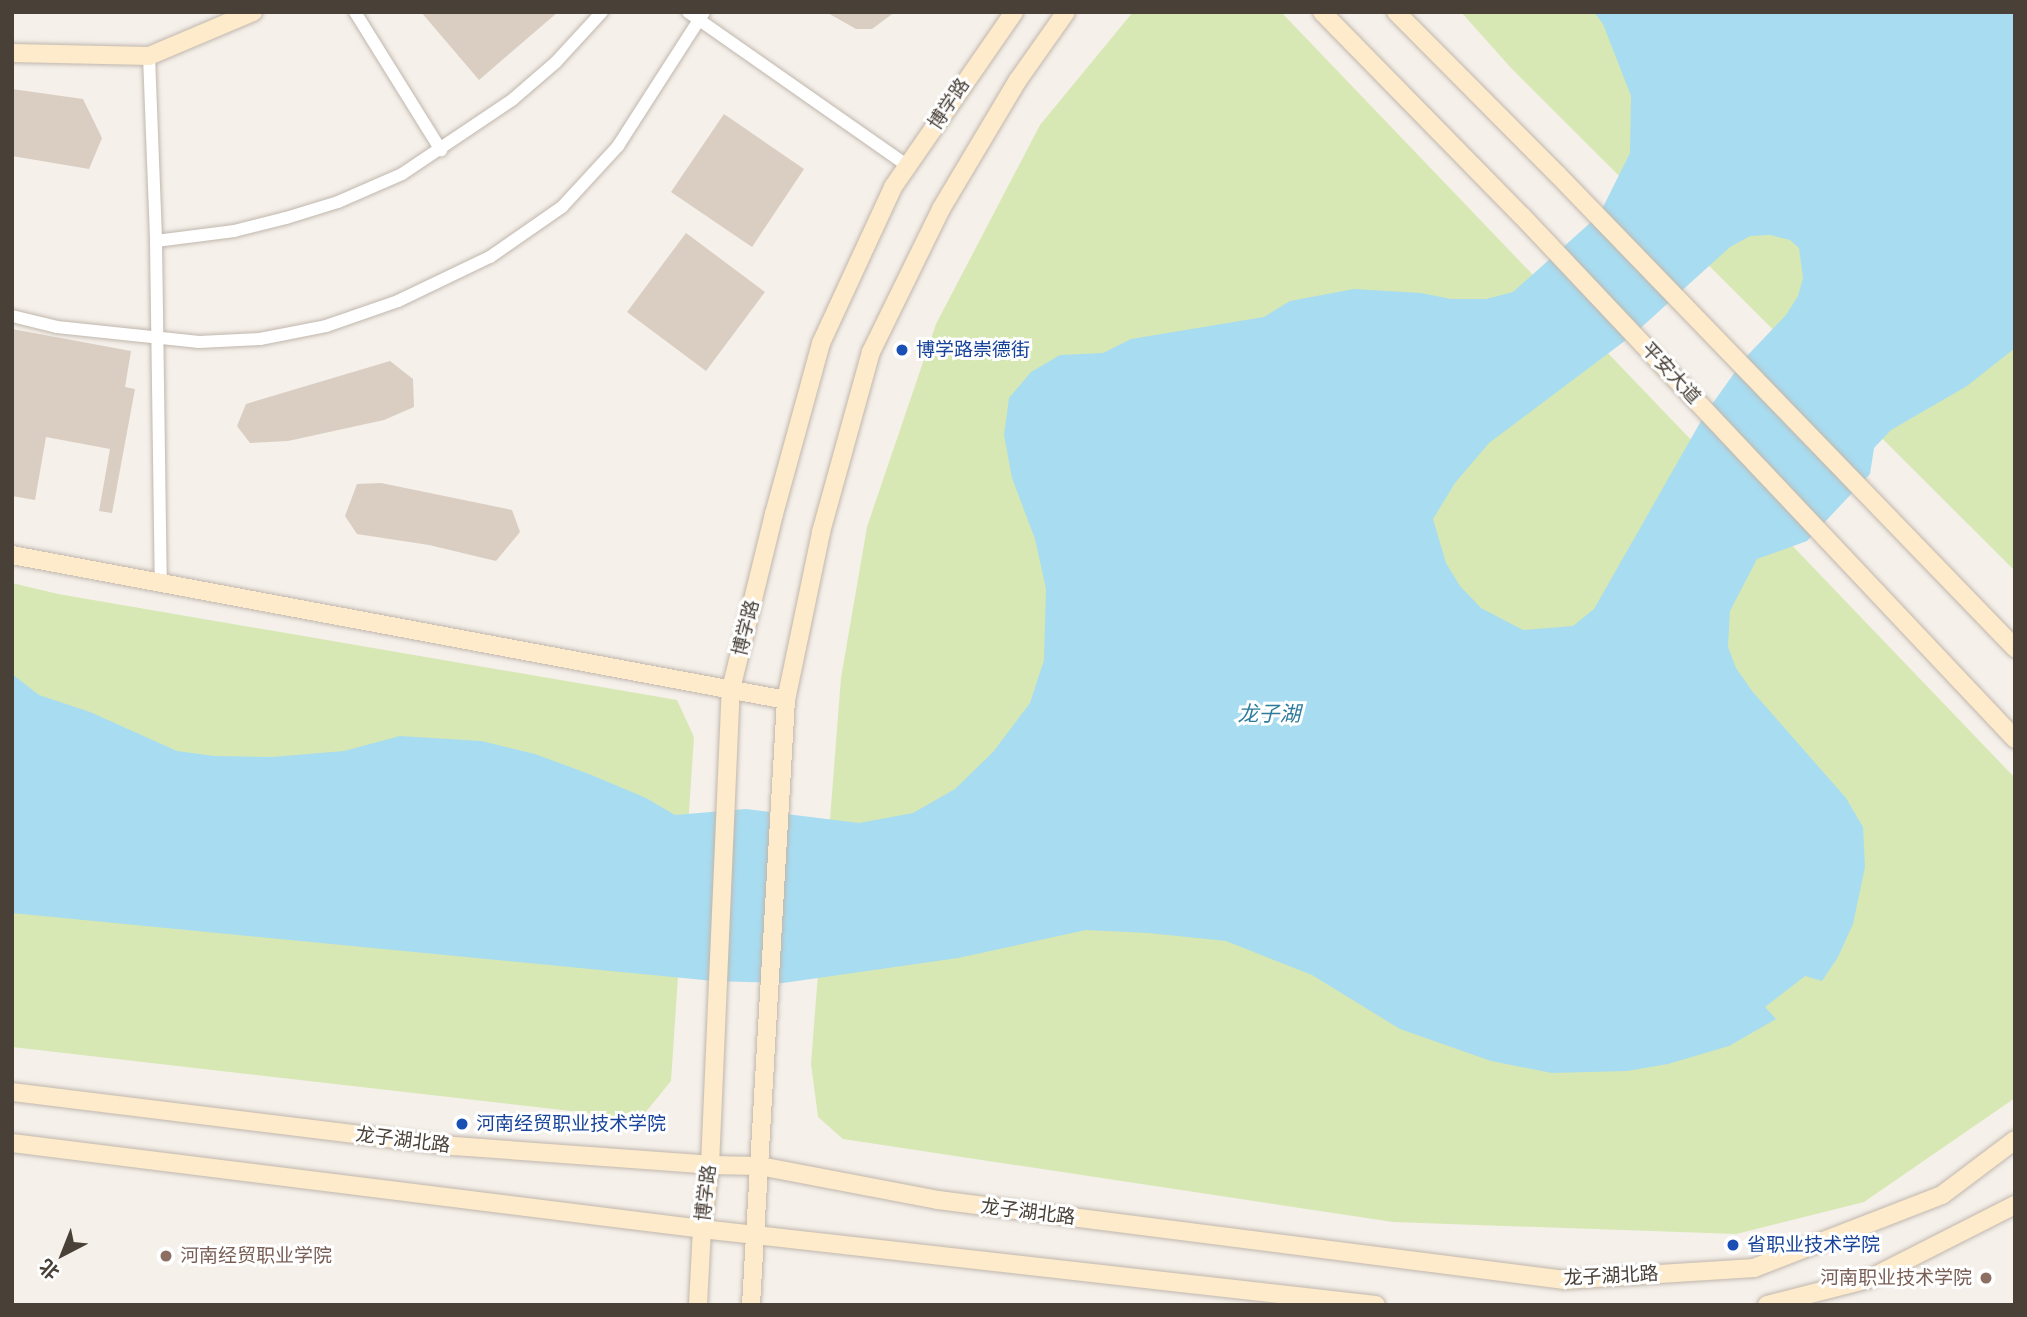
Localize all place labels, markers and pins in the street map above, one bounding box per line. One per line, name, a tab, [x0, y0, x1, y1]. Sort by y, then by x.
place label: 博学路崇德街	[916, 339, 1030, 361]
marker: 博学路崇德街	[894, 342, 910, 358]
place label: 河南经贸职业技术学院	[476, 1113, 666, 1135]
marker: 河南经贸职业技术学院	[454, 1116, 470, 1132]
place label: 省职业技术学院	[1747, 1234, 1880, 1256]
marker: 省职业技术学院	[1725, 1237, 1741, 1253]
place label: 河南经贸职业学院	[180, 1245, 332, 1267]
marker: 河南经贸职业学院	[158, 1248, 174, 1264]
place label: 河南职业技术学院	[1820, 1267, 1972, 1289]
marker: 河南职业技术学院	[1978, 1270, 1994, 1286]

